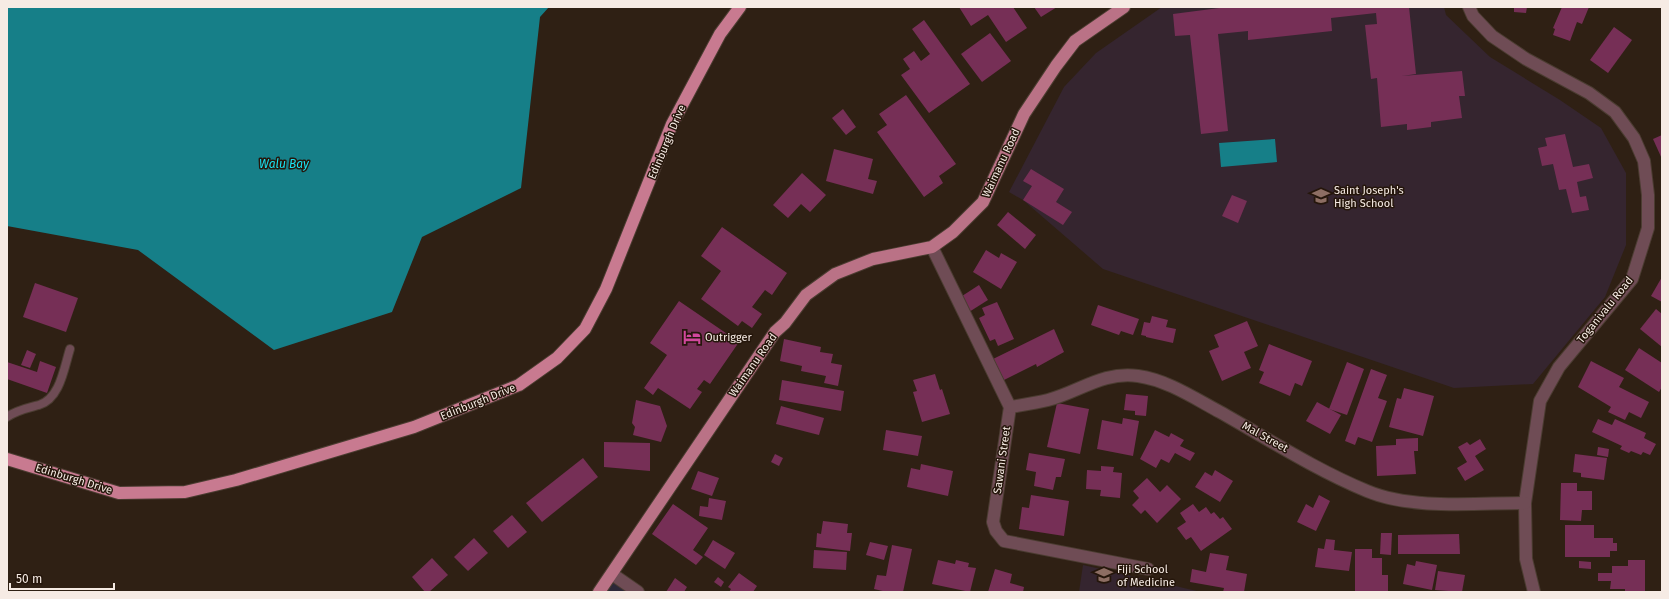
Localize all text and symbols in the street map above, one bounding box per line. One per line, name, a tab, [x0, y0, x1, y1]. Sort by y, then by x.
street label: Edinburgh Drive	[645, 103, 689, 181]
street label: Waimanu Road	[979, 127, 1023, 199]
water label: Walu Bay	[259, 157, 310, 171]
place label: Saint Joseph's High School	[1334, 184, 1404, 210]
school or university icon: Saint Joseph's High School	[1311, 186, 1331, 206]
street label: Toganivalu Road	[1574, 274, 1636, 346]
hotel icon: Outrigger	[682, 327, 702, 347]
place label: Outrigger	[705, 331, 753, 344]
street label: Waimanu Road	[726, 331, 780, 399]
street label: Edinburgh Drive	[439, 381, 517, 423]
street label: Mal Street	[1240, 419, 1290, 455]
street label: Sawani Street	[991, 425, 1013, 495]
street label: Edinburgh Drive	[34, 461, 114, 497]
place label: Fiji School of Medicine	[1117, 563, 1175, 589]
scale bar	[10, 565, 114, 591]
school or university icon: Fiji School of Medicine	[1094, 565, 1114, 585]
text: 50 m	[16, 572, 42, 586]

